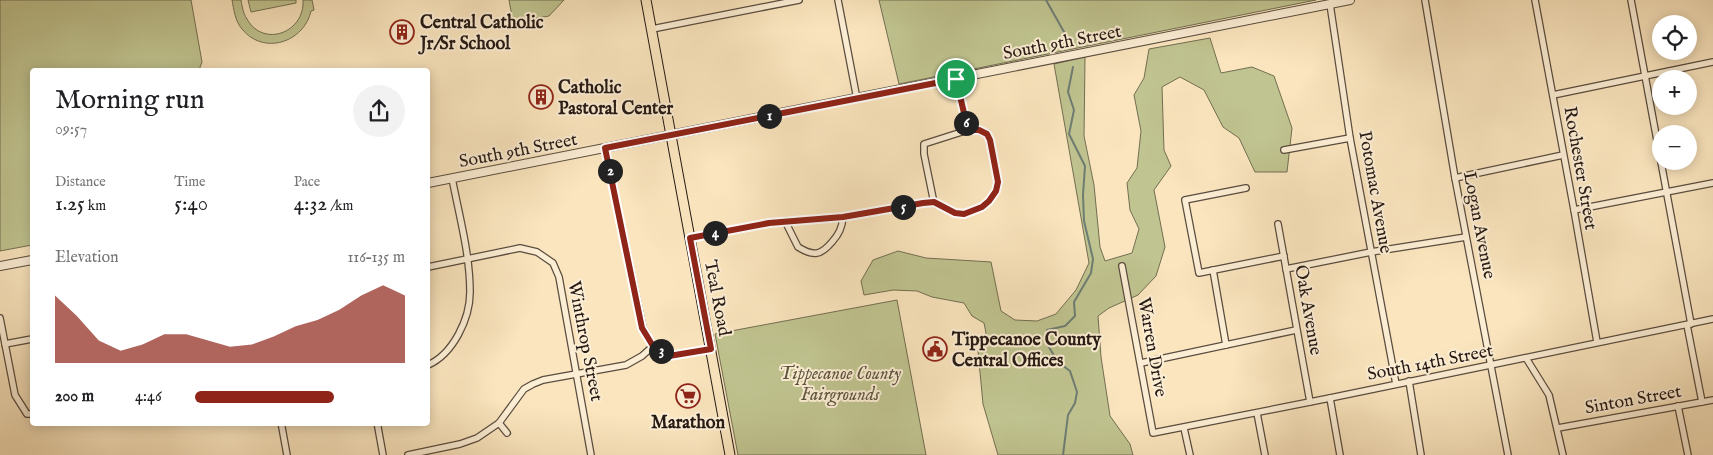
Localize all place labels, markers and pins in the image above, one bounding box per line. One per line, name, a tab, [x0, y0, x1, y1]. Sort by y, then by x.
place label: Central Catholic Jr/Sr School	[418, 12, 544, 56]
building icon: Central Catholic Jr/Sr School	[389, 19, 415, 45]
pin	[935, 58, 977, 100]
place label: Catholic Pastoral Center	[558, 77, 674, 121]
building icon: Catholic Pastoral Center	[528, 84, 554, 110]
pin: 1	[756, 104, 782, 128]
pin: 6	[954, 110, 978, 136]
pin: 2	[598, 158, 622, 184]
pin: 5	[890, 194, 916, 220]
pin: 4	[702, 220, 728, 246]
place label: Tippecanoe County Central Offices	[951, 329, 1102, 373]
public building icon: Tippecanoe County Central Offices	[922, 336, 948, 362]
pin: 3	[648, 338, 674, 364]
supermarket icon: Marathon	[675, 383, 701, 409]
place label: Marathon	[651, 412, 725, 435]

